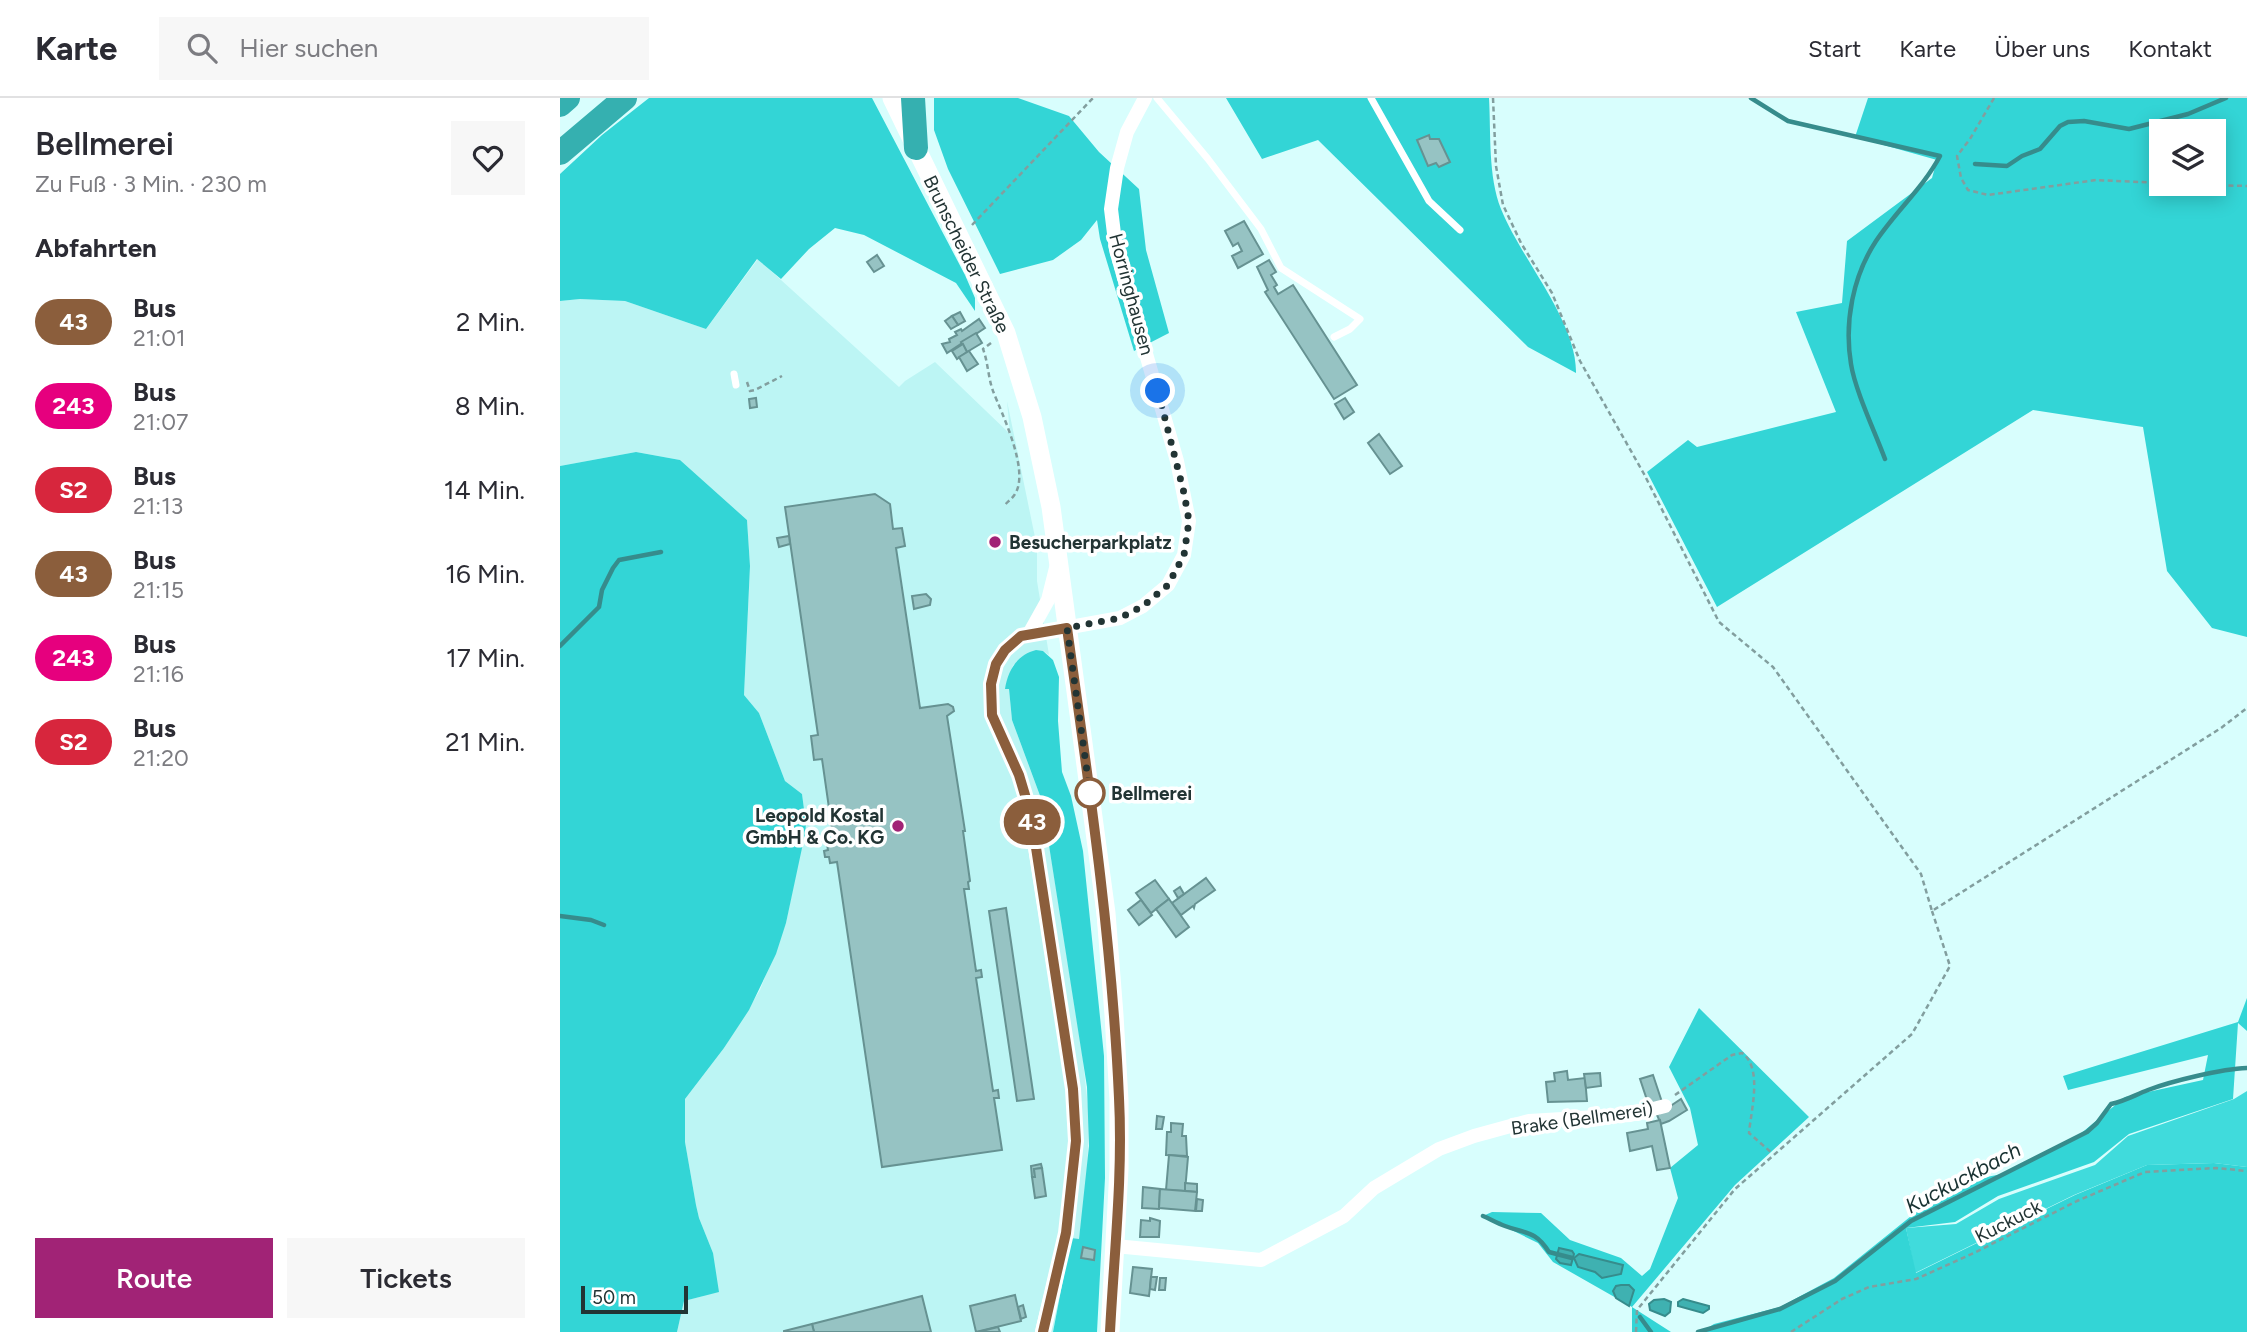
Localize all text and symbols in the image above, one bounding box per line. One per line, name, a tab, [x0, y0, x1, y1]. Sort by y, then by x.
search box	[159, 17, 649, 80]
text: Karte	[35, 29, 117, 68]
icon: search	[183, 29, 221, 67]
text: Hier suchen	[239, 32, 378, 64]
text: Start	[1808, 34, 1861, 63]
text: Karte	[1899, 34, 1956, 63]
text: Über uns	[1994, 34, 2090, 63]
text: Kontakt	[2128, 34, 2212, 63]
map controls	[2149, 119, 2226, 196]
button: layers	[2149, 119, 2226, 196]
button: heart	[451, 121, 525, 195]
text: Bellmerei	[35, 124, 174, 163]
text: Zu Fuß · 3 Min. · 230 m	[35, 170, 267, 198]
street label: Brunscheider Straße	[918, 172, 1015, 337]
street label: Horringhausen	[1104, 231, 1159, 357]
text: Abfahrten	[35, 232, 157, 264]
text: Bus	[133, 292, 176, 324]
text: 2 Min.	[456, 306, 525, 338]
text: 43	[59, 307, 88, 336]
text: 21:01	[133, 324, 185, 352]
your location	[1140, 373, 1175, 408]
text: Bus	[133, 376, 176, 408]
text: 8 Min.	[455, 390, 525, 422]
text: 243	[52, 391, 95, 420]
text: 21:07	[133, 408, 188, 436]
text: Bus	[133, 460, 176, 492]
text: 14 Min.	[444, 474, 525, 506]
text: S2	[59, 475, 88, 504]
text: 21:13	[133, 492, 183, 520]
place label: Besucherparkplatz	[1009, 531, 1172, 554]
marker: Besucherparkplatz	[987, 534, 1003, 550]
text: Bus	[133, 544, 176, 576]
text: 16 Min.	[445, 558, 525, 590]
text: 43	[59, 559, 88, 588]
text: 21:15	[133, 576, 184, 604]
text: Bus	[133, 628, 176, 660]
text: 17 Min.	[446, 642, 525, 674]
text: 243	[52, 643, 95, 672]
text: 21:16	[133, 660, 184, 688]
text: Bus	[133, 712, 176, 744]
text: 21 Min.	[445, 726, 525, 758]
text: S2	[59, 727, 88, 756]
text: 21:20	[133, 744, 189, 772]
marker: Bellmerei	[1075, 778, 1105, 808]
place label: Bellmerei	[1111, 782, 1192, 805]
line badge: 43	[1000, 799, 1064, 845]
place label: Leopold Kostal GmbH & Co. KG	[746, 804, 884, 849]
text: 43	[1018, 807, 1046, 836]
marker: Leopold Kostal GmbH & Co. KG	[890, 818, 906, 834]
street label: Brake (Bellmerei)	[1510, 1097, 1655, 1140]
water label: Kuckuckbach	[1901, 1137, 2025, 1218]
street label: Kuckuck	[1971, 1195, 2046, 1248]
button: Route	[35, 1238, 273, 1318]
button: Tickets	[287, 1238, 525, 1318]
scale bar	[581, 1283, 688, 1315]
text: 50 m	[592, 1286, 636, 1309]

